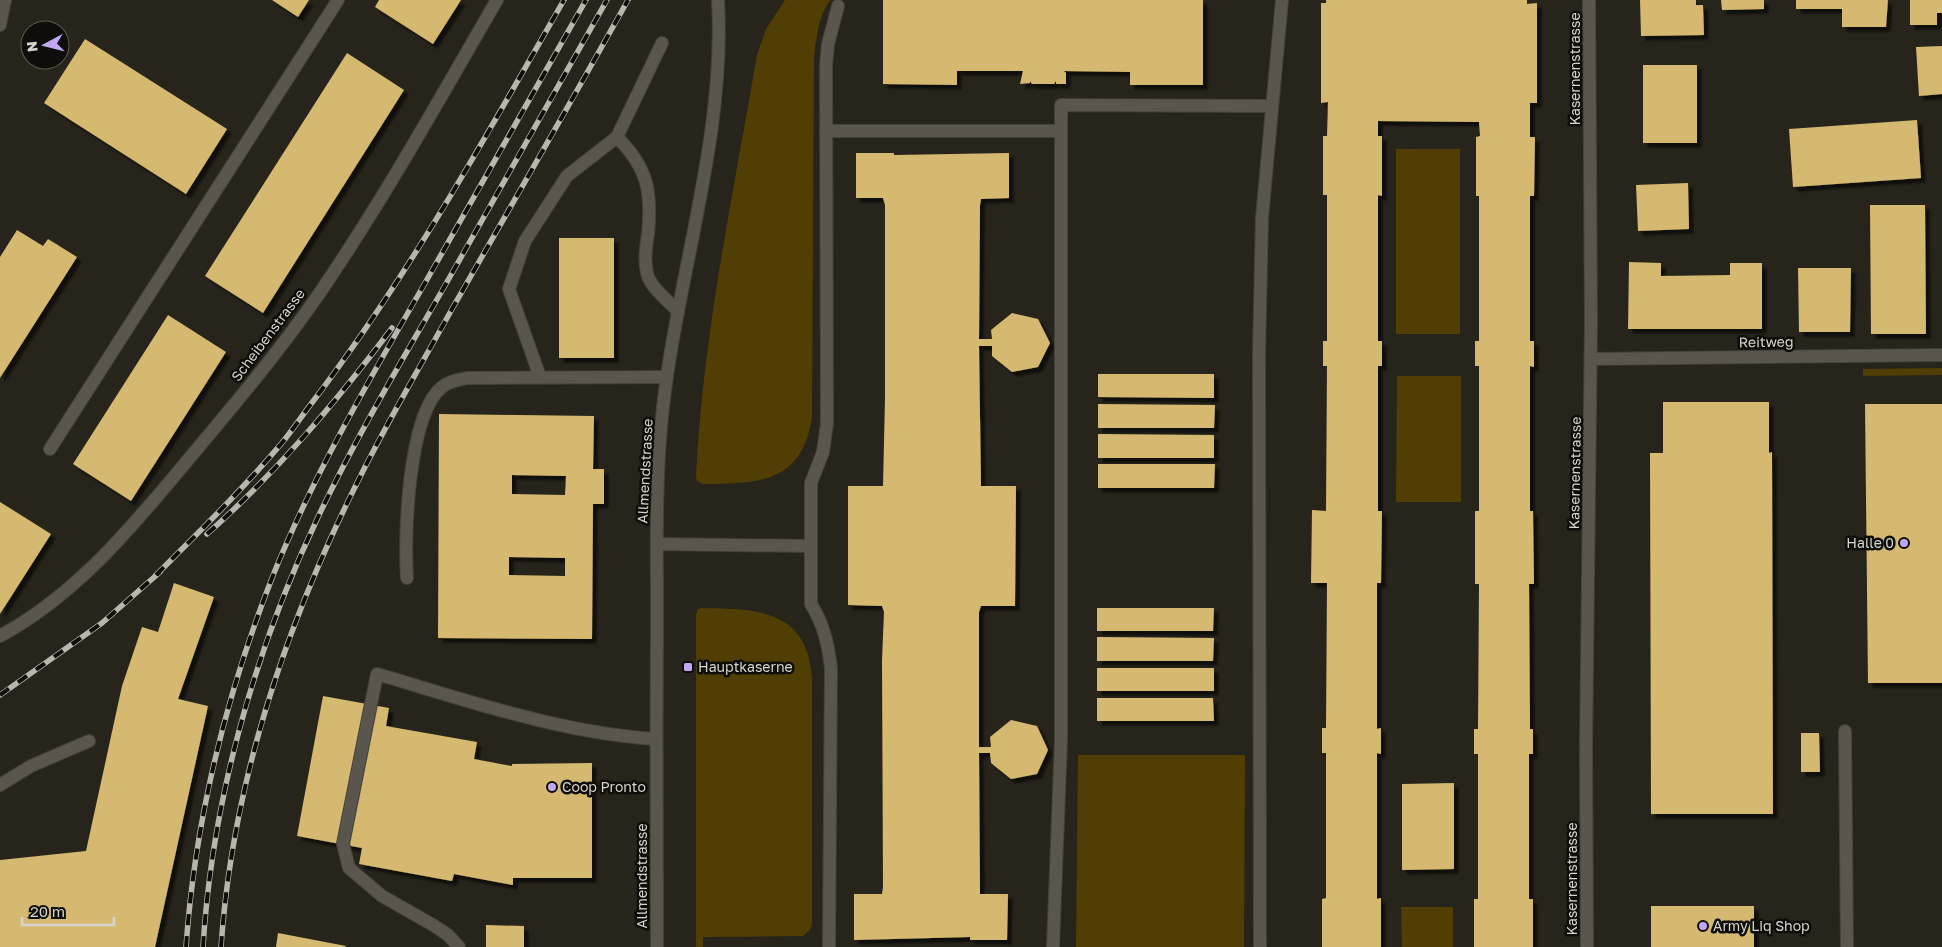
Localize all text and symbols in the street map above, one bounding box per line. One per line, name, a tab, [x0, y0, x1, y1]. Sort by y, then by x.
street label: Kasernenstrasse	[1566, 13, 1583, 125]
north arrow	[20, 20, 70, 70]
text: N	[23, 40, 41, 53]
street label: Scheibenstrasse	[227, 285, 308, 384]
street label: Reitweg	[1738, 333, 1794, 350]
street label: Kasernenstrasse	[1565, 416, 1584, 530]
street label: Allmendstrasse	[633, 418, 656, 524]
place label: Halle 0	[1846, 534, 1894, 551]
marker: Halle 0	[1898, 537, 1910, 549]
place label: Hauptkaserne	[698, 658, 793, 675]
marker: Hauptkaserne	[682, 661, 694, 673]
place label: Coop Pronto	[562, 778, 646, 795]
marker: Coop Pronto	[546, 781, 558, 793]
street label: Kasernenstrasse	[1563, 823, 1580, 935]
street label: Allmendstrasse	[633, 824, 650, 929]
scale bar	[22, 894, 115, 926]
text: 20 m	[30, 902, 65, 920]
place label: Army Liq Shop	[1713, 917, 1810, 934]
marker: Army Liq Shop	[1697, 920, 1709, 932]

